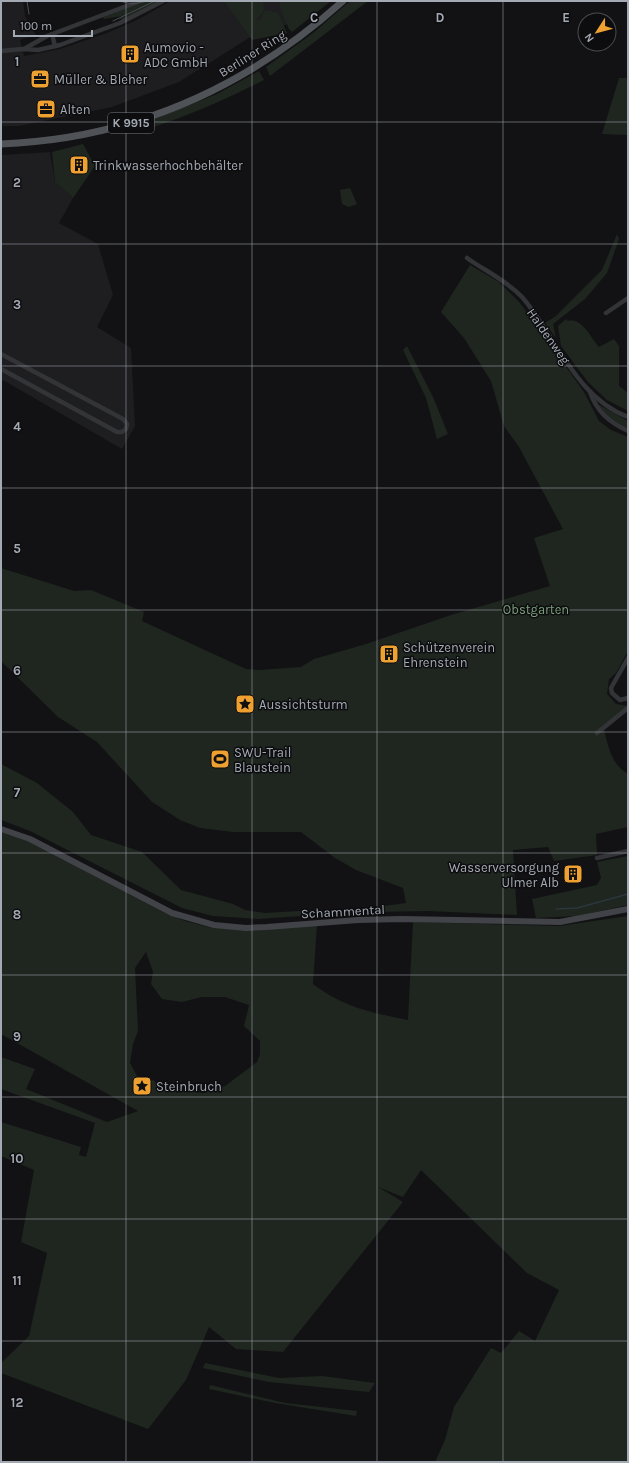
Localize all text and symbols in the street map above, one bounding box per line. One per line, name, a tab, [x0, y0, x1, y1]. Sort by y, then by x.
text: B	[185, 10, 193, 25]
text: C	[310, 10, 318, 25]
text: D	[436, 10, 445, 25]
text: E	[562, 10, 570, 25]
scale bar	[14, 12, 92, 38]
north arrow	[577, 12, 617, 52]
text: 100 m	[20, 19, 52, 33]
street label: Berliner Ring	[216, 27, 289, 80]
text: N	[582, 31, 597, 45]
place label: Aumovio - ADC GmbH	[144, 40, 208, 70]
building icon: Aumovio - ADC GmbH	[119, 43, 141, 65]
text: 1	[15, 54, 19, 69]
office icon: Müller & Bleher	[29, 68, 51, 90]
place label: Müller & Bleher	[54, 72, 148, 87]
office icon: Alten	[35, 98, 57, 120]
place label: Alten	[60, 102, 91, 117]
road number: K 9915	[108, 113, 154, 133]
building icon: Trinkwasserhochbehälter	[68, 154, 90, 176]
place label: Trinkwasserhochbehälter	[93, 158, 243, 173]
text: 2	[13, 175, 21, 190]
text: 3	[13, 297, 21, 312]
street label: Haldenweg	[524, 305, 574, 368]
text: 4	[13, 419, 21, 434]
text: 5	[13, 541, 21, 556]
park label: Obstgarten	[503, 602, 569, 617]
place label: Schützenverein Ehrenstein	[403, 640, 495, 670]
building icon: Schützenverein Ehrenstein	[378, 643, 400, 665]
text: 6	[13, 663, 21, 678]
place icon: Aussichtsturm	[234, 693, 256, 715]
place label: Aussichtsturm	[259, 697, 348, 712]
place label: SWU-Trail Blaustein	[234, 745, 291, 775]
sports icon: SWU-Trail Blaustein	[209, 748, 231, 770]
text: 7	[14, 785, 21, 800]
place label: Wasserversorgung Ulmer Alb	[449, 860, 560, 890]
building icon: Wasserversorgung Ulmer Alb	[562, 863, 584, 885]
street label: Schammental	[301, 902, 385, 921]
text: 8	[13, 907, 21, 922]
text: 9	[13, 1029, 21, 1044]
place icon: Steinbruch	[131, 1075, 153, 1097]
place label: Steinbruch	[156, 1079, 222, 1094]
text: 10	[11, 1151, 23, 1166]
text: 11	[12, 1273, 22, 1288]
text: 12	[11, 1395, 23, 1410]

